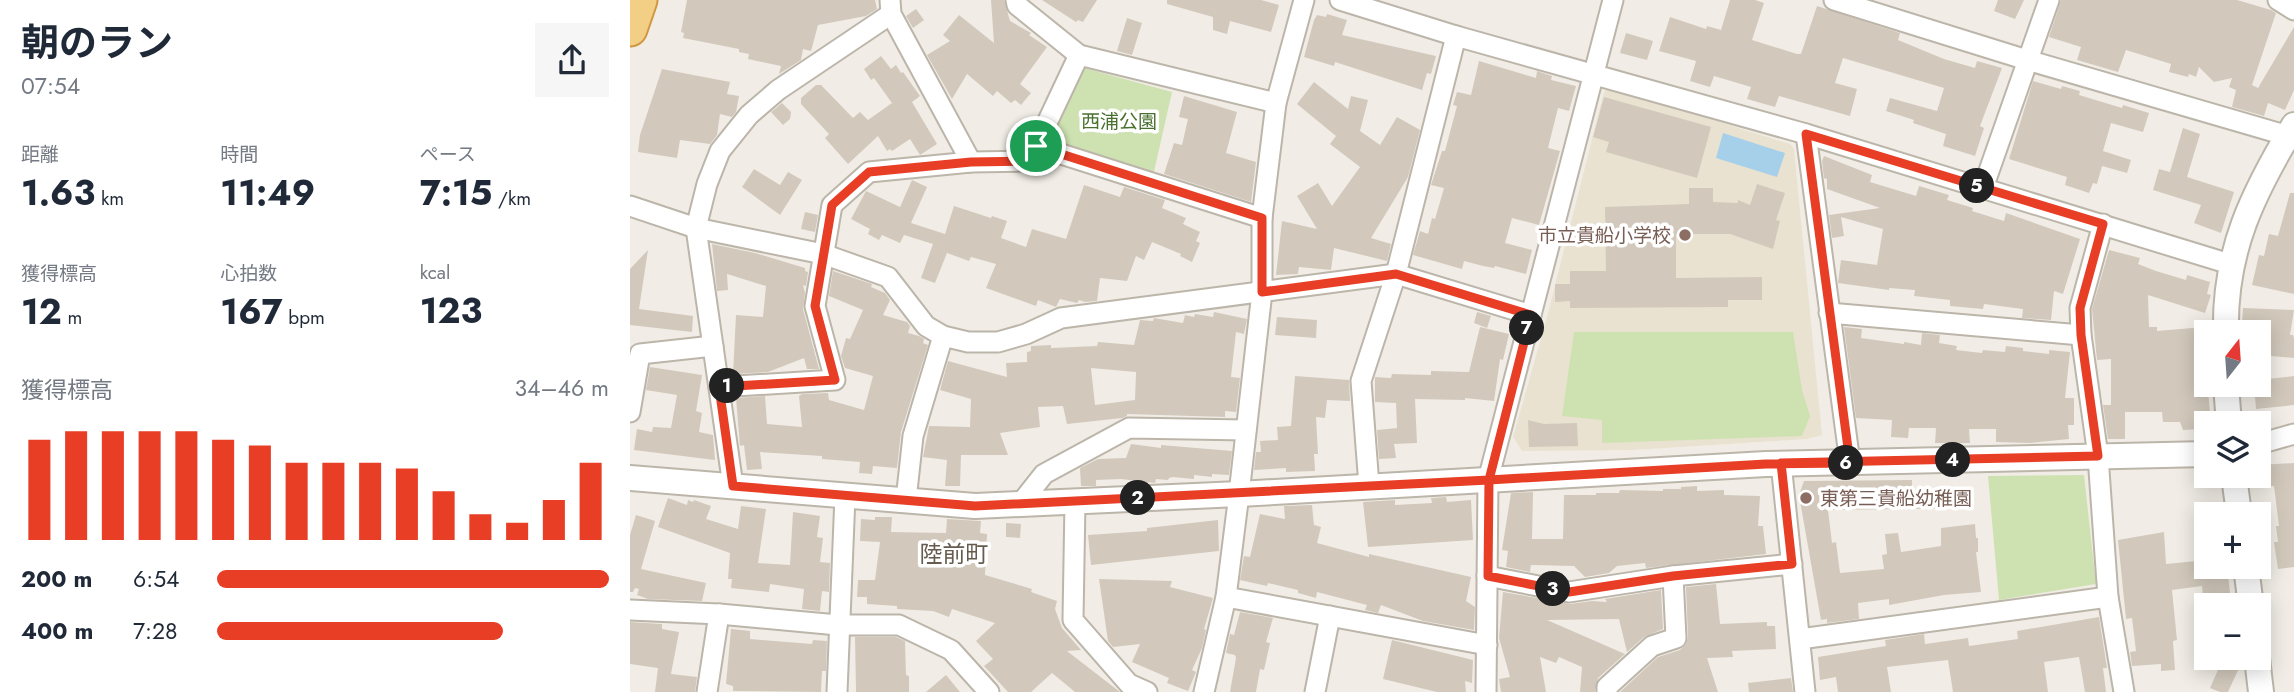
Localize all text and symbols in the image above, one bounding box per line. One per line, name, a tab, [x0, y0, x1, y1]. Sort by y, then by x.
text: 朝のラン	[21, 15, 173, 70]
button: share	[535, 23, 609, 97]
text: 07:54	[21, 69, 80, 103]
park label: 西浦公園	[1081, 108, 1157, 135]
pin	[1006, 116, 1066, 176]
icon: arrive	[1017, 127, 1055, 165]
text: 距離	[21, 141, 59, 168]
text: 時間	[220, 141, 258, 168]
text: ペース	[420, 141, 476, 168]
text: 1.63	[21, 168, 95, 218]
text: 11:49	[220, 168, 315, 218]
text: 7:15	[420, 168, 492, 218]
pin: 5	[1960, 168, 1994, 204]
text: 5	[1970, 172, 1983, 199]
text: km	[95, 185, 124, 212]
text: /km	[492, 185, 531, 212]
place label: 市立貴船小学校	[1538, 222, 1671, 249]
marker: 市立貴船小学校	[1677, 227, 1693, 243]
text: kcal	[420, 259, 450, 286]
text: 獲得標高	[21, 260, 97, 287]
text: 心拍数	[220, 260, 277, 287]
text: 123	[420, 286, 482, 336]
text: 12	[21, 287, 62, 337]
text: 167	[220, 287, 283, 337]
text: m	[62, 304, 82, 331]
text: bpm	[283, 304, 325, 331]
pin: 7	[1510, 310, 1544, 346]
text: 7	[1521, 314, 1532, 341]
north arrow	[2194, 320, 2272, 397]
map controls	[2194, 320, 2271, 670]
pin: 1	[710, 368, 744, 404]
text: 34–46 m	[515, 371, 609, 405]
text: 1	[722, 372, 731, 399]
text: 獲得標高	[21, 373, 113, 407]
button: layers	[2194, 411, 2271, 488]
pin: 4	[1936, 442, 1970, 477]
pin: 6	[1828, 446, 1864, 480]
text: 4	[1946, 446, 1959, 473]
text: 6	[1839, 449, 1852, 476]
pin: 2	[1120, 480, 1156, 516]
text: 2	[1131, 484, 1144, 511]
place label: 東第三貴船幼稚園	[1820, 485, 1972, 512]
marker: 東第三貴船幼稚園	[1798, 490, 1814, 506]
button: +	[2194, 502, 2271, 579]
district label: 陸前町	[920, 537, 989, 571]
text: 200 m	[21, 562, 92, 596]
text: 6:54	[133, 562, 180, 596]
pin: 3	[1536, 572, 1570, 606]
text: 3	[1547, 575, 1558, 602]
button: −	[2194, 593, 2271, 670]
text: 400 m	[21, 614, 93, 648]
text: 7:28	[133, 614, 178, 648]

